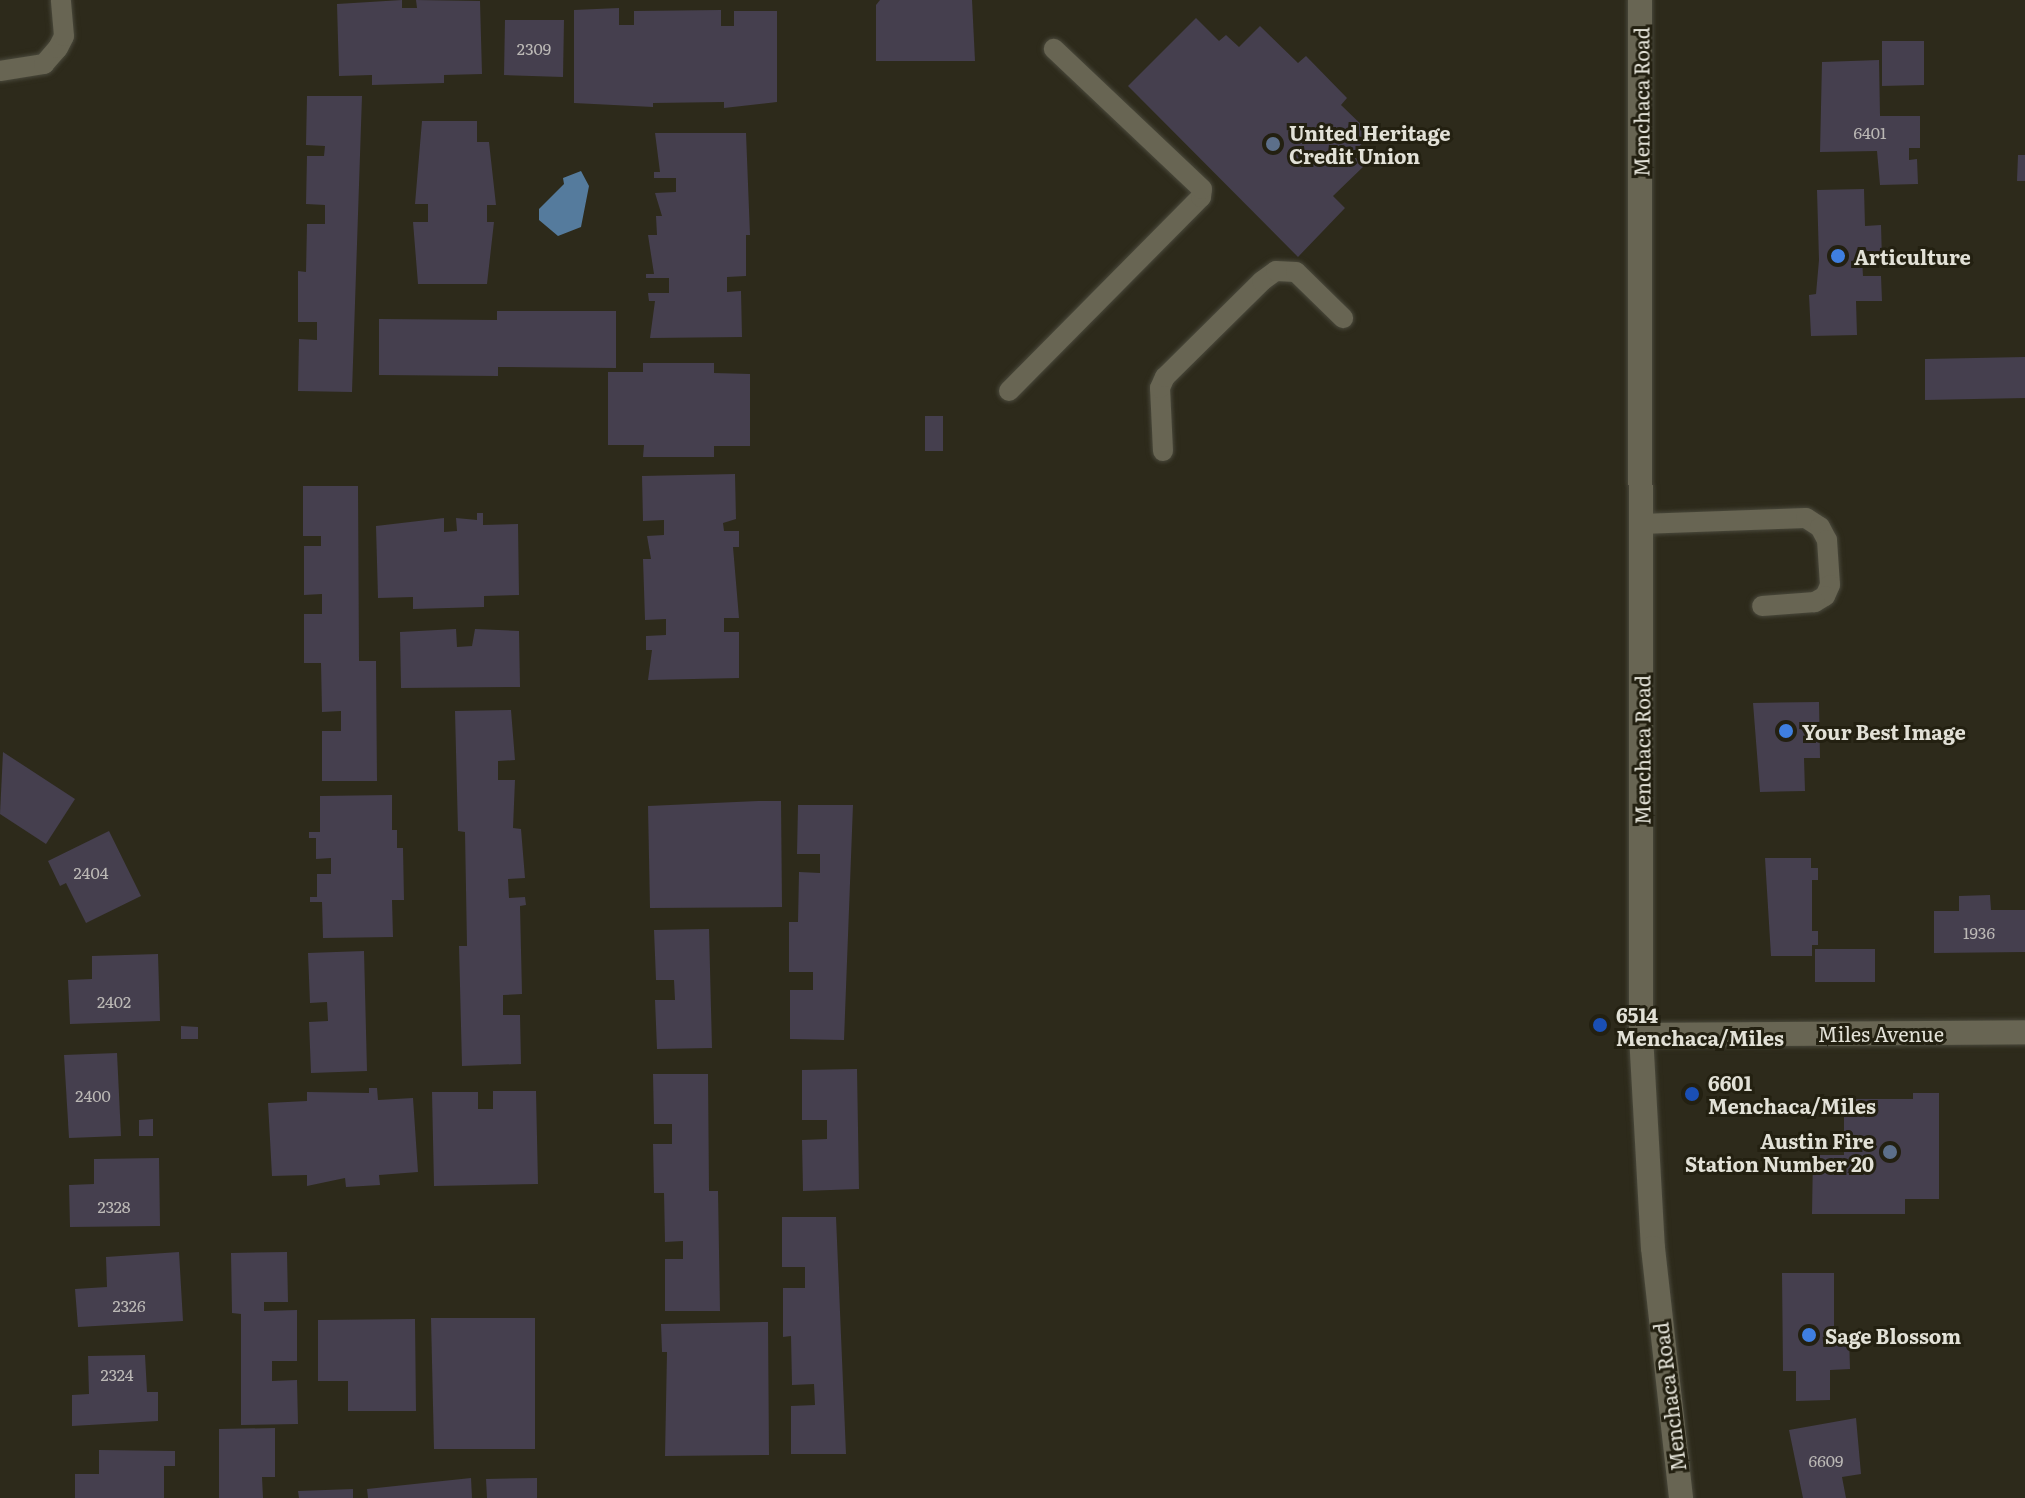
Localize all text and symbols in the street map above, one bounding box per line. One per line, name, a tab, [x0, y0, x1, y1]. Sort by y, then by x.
street label: Menchaca Road	[1629, 27, 1653, 177]
house number: 2309	[517, 38, 551, 58]
place label: United Heritage Credit Union	[1289, 120, 1451, 167]
house number: 6401	[1853, 122, 1887, 142]
marker: United Heritage Credit Union	[1264, 135, 1282, 153]
place label: Articulture	[1854, 244, 1971, 268]
marker: Articulture	[1829, 247, 1847, 265]
street label: Menchaca Road	[1630, 675, 1654, 825]
place label: Your Best Image	[1802, 719, 1966, 743]
marker: Your Best Image	[1777, 722, 1795, 740]
house number: 2404	[74, 862, 108, 882]
house number: 1936	[1963, 922, 1995, 942]
house number: 2402	[97, 991, 131, 1011]
place label: 6514 Menchaca/Miles	[1616, 1002, 1784, 1049]
marker: 6514 Menchaca/Miles	[1591, 1016, 1609, 1034]
street label: Miles Avenue	[1818, 1021, 1944, 1045]
place label: 6601 Menchaca/Miles	[1708, 1070, 1876, 1117]
house number: 2400	[75, 1085, 111, 1105]
marker: 6601 Menchaca/Miles	[1683, 1085, 1701, 1103]
place label: Austin Fire Station Number 20	[1685, 1128, 1874, 1175]
marker: Austin Fire Station Number 20	[1881, 1143, 1899, 1161]
house number: 2328	[97, 1196, 131, 1216]
house number: 2326	[112, 1295, 146, 1315]
street label: Menchaca Road	[1648, 1321, 1690, 1473]
place label: Sage Blossom	[1825, 1323, 1961, 1347]
marker: Sage Blossom	[1800, 1326, 1818, 1344]
house number: 2324	[100, 1364, 134, 1384]
house number: 6609	[1809, 1450, 1843, 1470]

